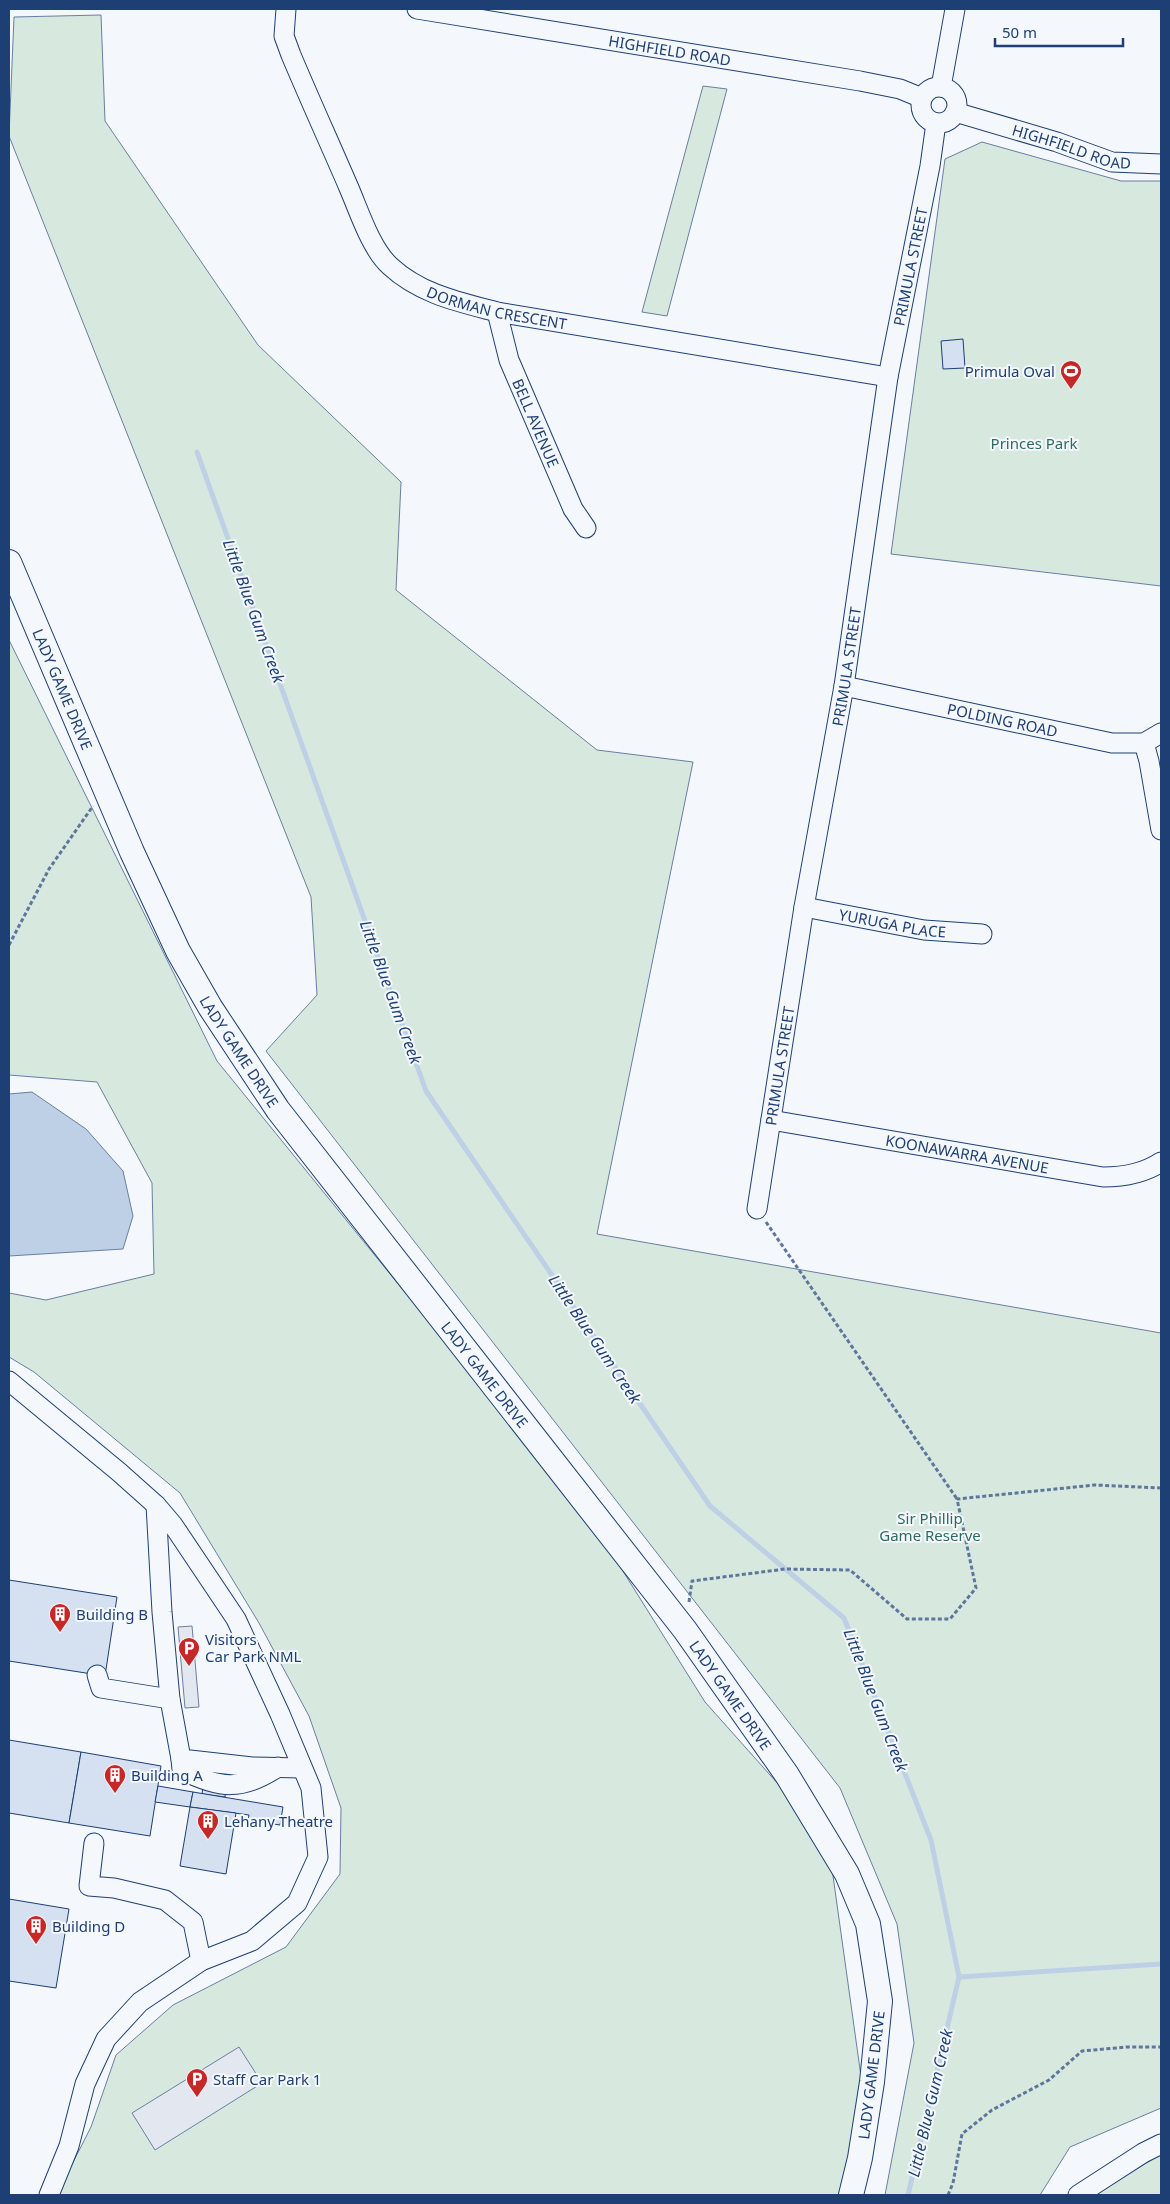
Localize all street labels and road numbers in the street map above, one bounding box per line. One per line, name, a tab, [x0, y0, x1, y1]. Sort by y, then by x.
street label: HIGHFIELD ROAD	[607, 30, 732, 70]
street label: HIGHFIELD ROAD	[1010, 119, 1131, 173]
street label: PRIMULA STREET	[888, 205, 932, 328]
street label: DORMAN CRESCENT	[424, 281, 569, 334]
street label: BELL AVENUE	[508, 375, 564, 470]
street label: PRIMULA STREET	[827, 605, 865, 728]
street label: LADY GAME DRIVE	[28, 625, 97, 753]
street label: POLDING ROAD	[945, 698, 1059, 741]
street label: YURUGA PLACE	[837, 904, 947, 941]
street label: LADY GAME DRIVE	[196, 992, 283, 1111]
street label: PRIMULA STREET	[760, 1004, 799, 1127]
street label: KOONAWARRA AVENUE	[884, 1130, 1050, 1177]
street label: LADY GAME DRIVE	[437, 1317, 533, 1432]
street label: LADY GAME DRIVE	[685, 1636, 776, 1754]
street label: LADY GAME DRIVE	[853, 2009, 889, 2141]

